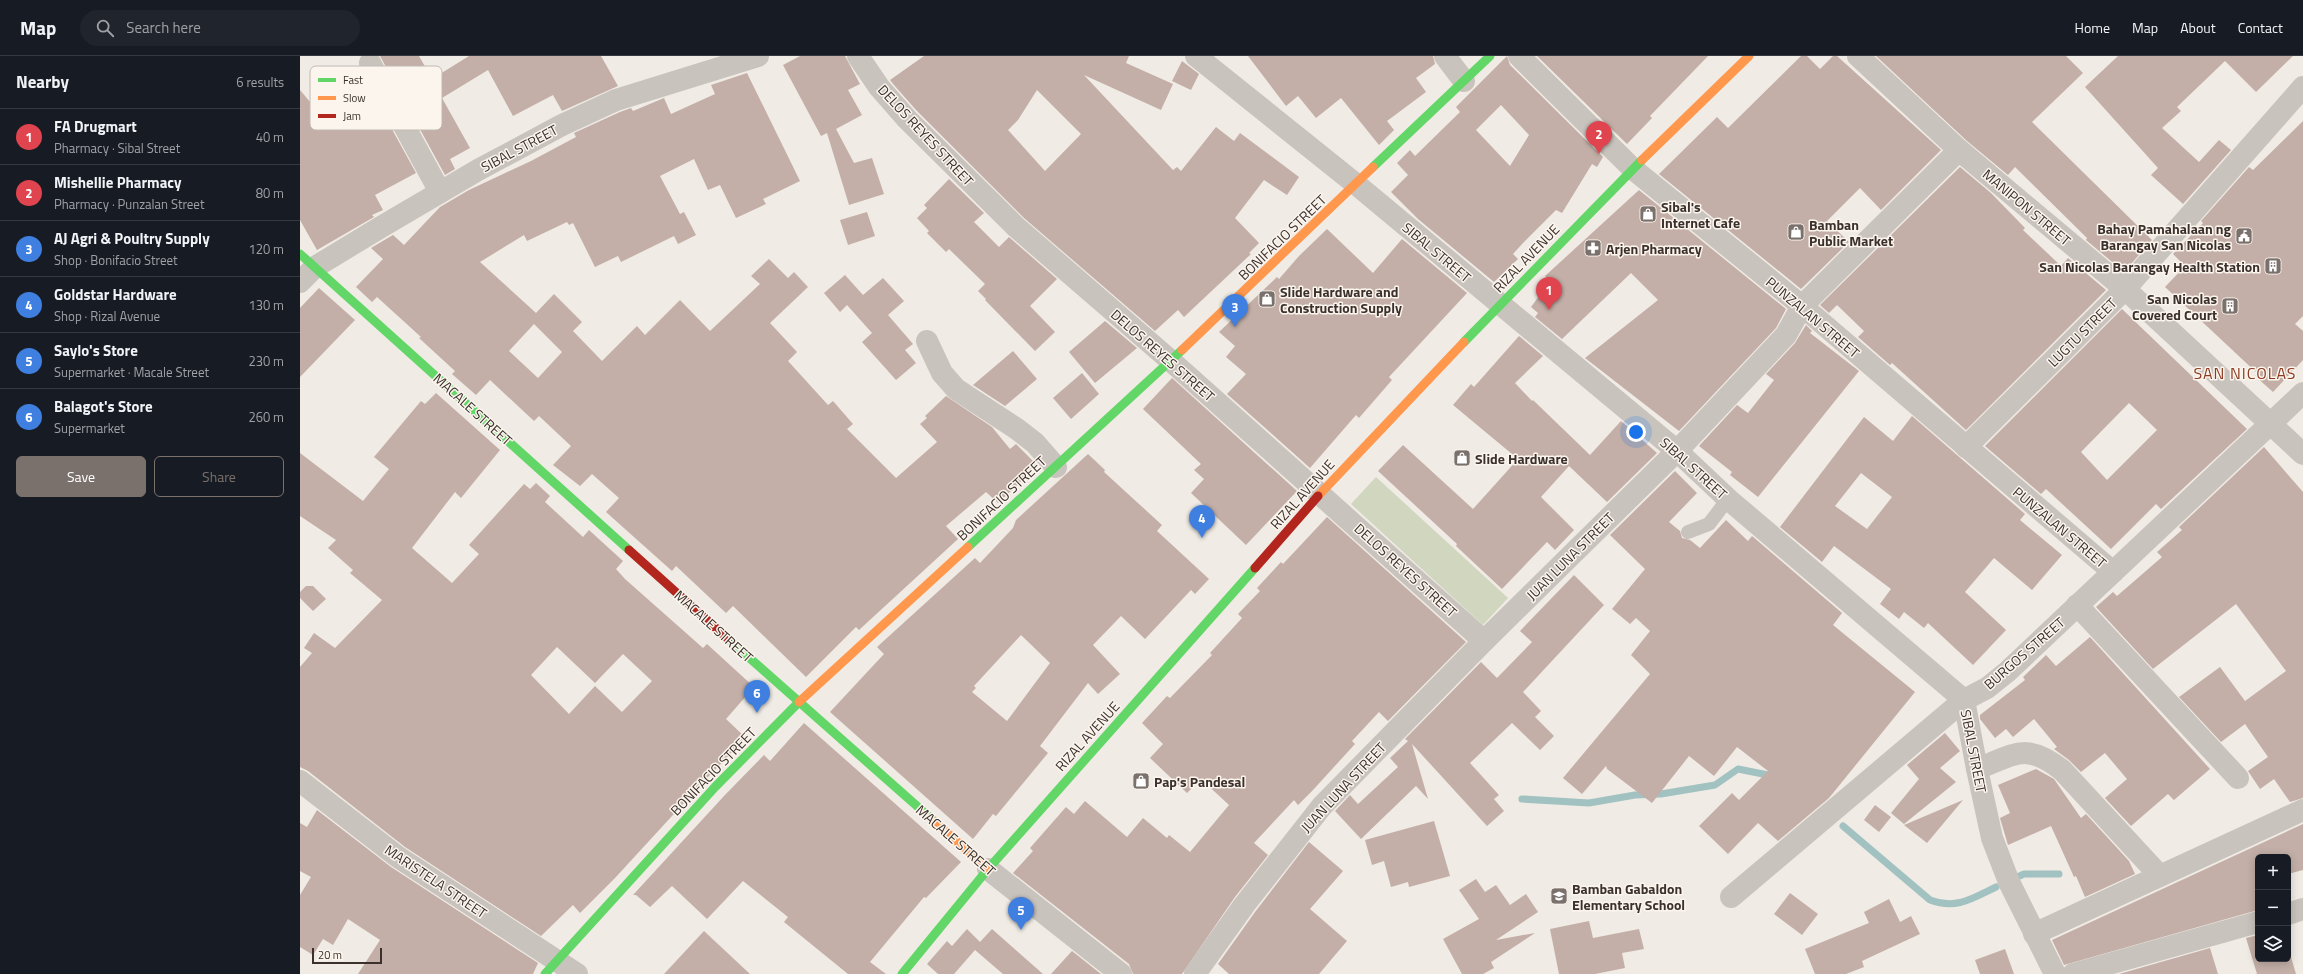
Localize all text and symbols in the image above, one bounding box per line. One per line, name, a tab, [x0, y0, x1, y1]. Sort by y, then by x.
search box	[80, 10, 360, 46]
text: Map	[20, 13, 56, 42]
text: Search here	[126, 16, 201, 39]
icon: search	[94, 17, 116, 39]
text: Home	[2075, 17, 2110, 38]
text: Map	[2132, 17, 2158, 38]
text: About	[2180, 17, 2216, 38]
text: Contact	[2238, 17, 2283, 38]
legend	[310, 66, 442, 130]
text: Nearby	[16, 69, 69, 95]
text: 6 results	[236, 72, 284, 92]
text: Fast	[343, 72, 363, 88]
street label: DELOS REYES STREET	[873, 80, 979, 191]
text: Slow	[343, 90, 366, 106]
text: Jam	[343, 108, 361, 124]
text: FA Drugmart	[54, 115, 137, 138]
street label: SIBAL STREET	[477, 119, 562, 177]
pin: 2	[1586, 121, 1612, 154]
text: 1	[25, 127, 33, 147]
text: 40 m	[256, 127, 284, 147]
text: Pharmacy · Sibal Street	[54, 138, 180, 158]
street label: MANIPON STREET	[1978, 164, 2076, 251]
text: Mishellie Pharmacy	[54, 171, 182, 194]
text: 2	[25, 183, 33, 203]
text: 80 m	[256, 183, 284, 203]
street label: BONIFACIO STREET	[1233, 189, 1331, 285]
text: Pharmacy · Punzalan Street	[54, 194, 204, 214]
place label: Sibal's Internet Cafe	[1661, 196, 1740, 233]
shop icon: Sibal's Internet Cafe	[1638, 204, 1658, 224]
place label: Bamban Public Market	[1809, 214, 1893, 251]
street label: SIBAL STREET	[1398, 217, 1476, 287]
place label: Bahay Pamahalaan ng Barangay San Nicolas	[2097, 218, 2232, 255]
street label: RIZAL AVENUE	[1488, 219, 1564, 297]
shop icon: Bamban Public Market	[1786, 222, 1806, 242]
public building icon: Bahay Pamahalaan ng Barangay San Nicolas	[2234, 226, 2254, 246]
text: AJ Agri & Poultry Supply	[54, 227, 210, 250]
pharmacy icon: Arjen Pharmacy	[1583, 238, 1603, 258]
place label: Arjen Pharmacy	[1606, 238, 1702, 259]
text: 3	[25, 239, 33, 259]
text: 120 m	[248, 239, 284, 259]
text: Shop · Bonifacio Street	[54, 250, 178, 270]
place label: San Nicolas Barangay Health Station	[2039, 256, 2260, 277]
building icon: San Nicolas Barangay Health Station	[2263, 256, 2283, 276]
street label: PUNZALAN STREET	[1762, 271, 1865, 363]
pin: 1	[1536, 277, 1562, 310]
place label: Slide Hardware and Construction Supply	[1280, 281, 1402, 318]
text: Goldstar Hardware	[54, 283, 177, 306]
place label: San Nicolas Covered Court	[2132, 288, 2217, 325]
shop icon: Slide Hardware and Construction Supply	[1257, 289, 1277, 309]
street label: LUGTU STREET	[2043, 292, 2122, 371]
pin: 3	[1222, 294, 1248, 327]
text: 4	[25, 295, 33, 315]
text: 130 m	[248, 295, 284, 315]
building icon: San Nicolas Covered Court	[2220, 296, 2240, 316]
street label: DELOS REYES STREET	[1106, 304, 1220, 407]
text: Shop · Rizal Avenue	[54, 306, 160, 326]
text: Saylo's Store	[54, 339, 138, 362]
text: 5	[25, 351, 33, 371]
text: 230 m	[248, 351, 284, 371]
district label: SAN NICOLAS	[2194, 361, 2296, 385]
text: Supermarket · Macale Street	[54, 362, 209, 382]
street label: MACALE STREET	[429, 368, 518, 451]
text: Balagot's Store	[54, 395, 153, 418]
text: 6	[25, 407, 33, 427]
text: 260 m	[248, 407, 284, 427]
text: Supermarket	[54, 418, 125, 438]
your location	[1626, 422, 1646, 442]
street label: SIBAL STREET	[1656, 432, 1733, 504]
shop icon: Slide Hardware	[1452, 448, 1472, 468]
place label: Slide Hardware	[1475, 448, 1568, 469]
street label: BONIFACIO STREET	[952, 450, 1051, 545]
street label: RIZAL AVENUE	[1265, 454, 1339, 534]
button: Save	[16, 456, 146, 497]
button: Share	[154, 456, 284, 497]
street label: PUNZALAN STREET	[2009, 481, 2112, 573]
pin: 4	[1189, 505, 1215, 538]
street label: JUAN LUNA STREET	[1521, 507, 1619, 605]
street label: DELOS REYES STREET	[1350, 518, 1462, 622]
street label: MACALE STREET	[670, 585, 759, 668]
street label: BURGOS STREET	[1979, 611, 2070, 694]
pin: 6	[744, 680, 770, 713]
street label: RIZAL AVENUE	[1050, 696, 1124, 776]
street label: SIBAL STREET	[1956, 708, 1992, 795]
street label: BONIFACIO STREET	[665, 722, 761, 820]
street label: JUAN LUNA STREET	[1296, 737, 1391, 837]
shop icon: Pap's Pandesal	[1131, 771, 1151, 791]
place label: Pap's Pandesal	[1154, 771, 1245, 792]
street label: MACALE STREET	[911, 799, 1001, 881]
street label: MARISTELA STREET	[381, 839, 492, 923]
map controls	[2255, 854, 2291, 962]
button: +	[2255, 854, 2291, 890]
place label: Bamban Gabaldon Elementary School	[1572, 878, 1685, 915]
school or university icon: Bamban Gabaldon Elementary School	[1549, 886, 1569, 906]
button: −	[2255, 890, 2291, 926]
pin: 5	[1008, 897, 1034, 930]
button: layers	[2255, 926, 2291, 962]
scale bar	[312, 946, 382, 965]
text: 20 m	[318, 947, 342, 963]

